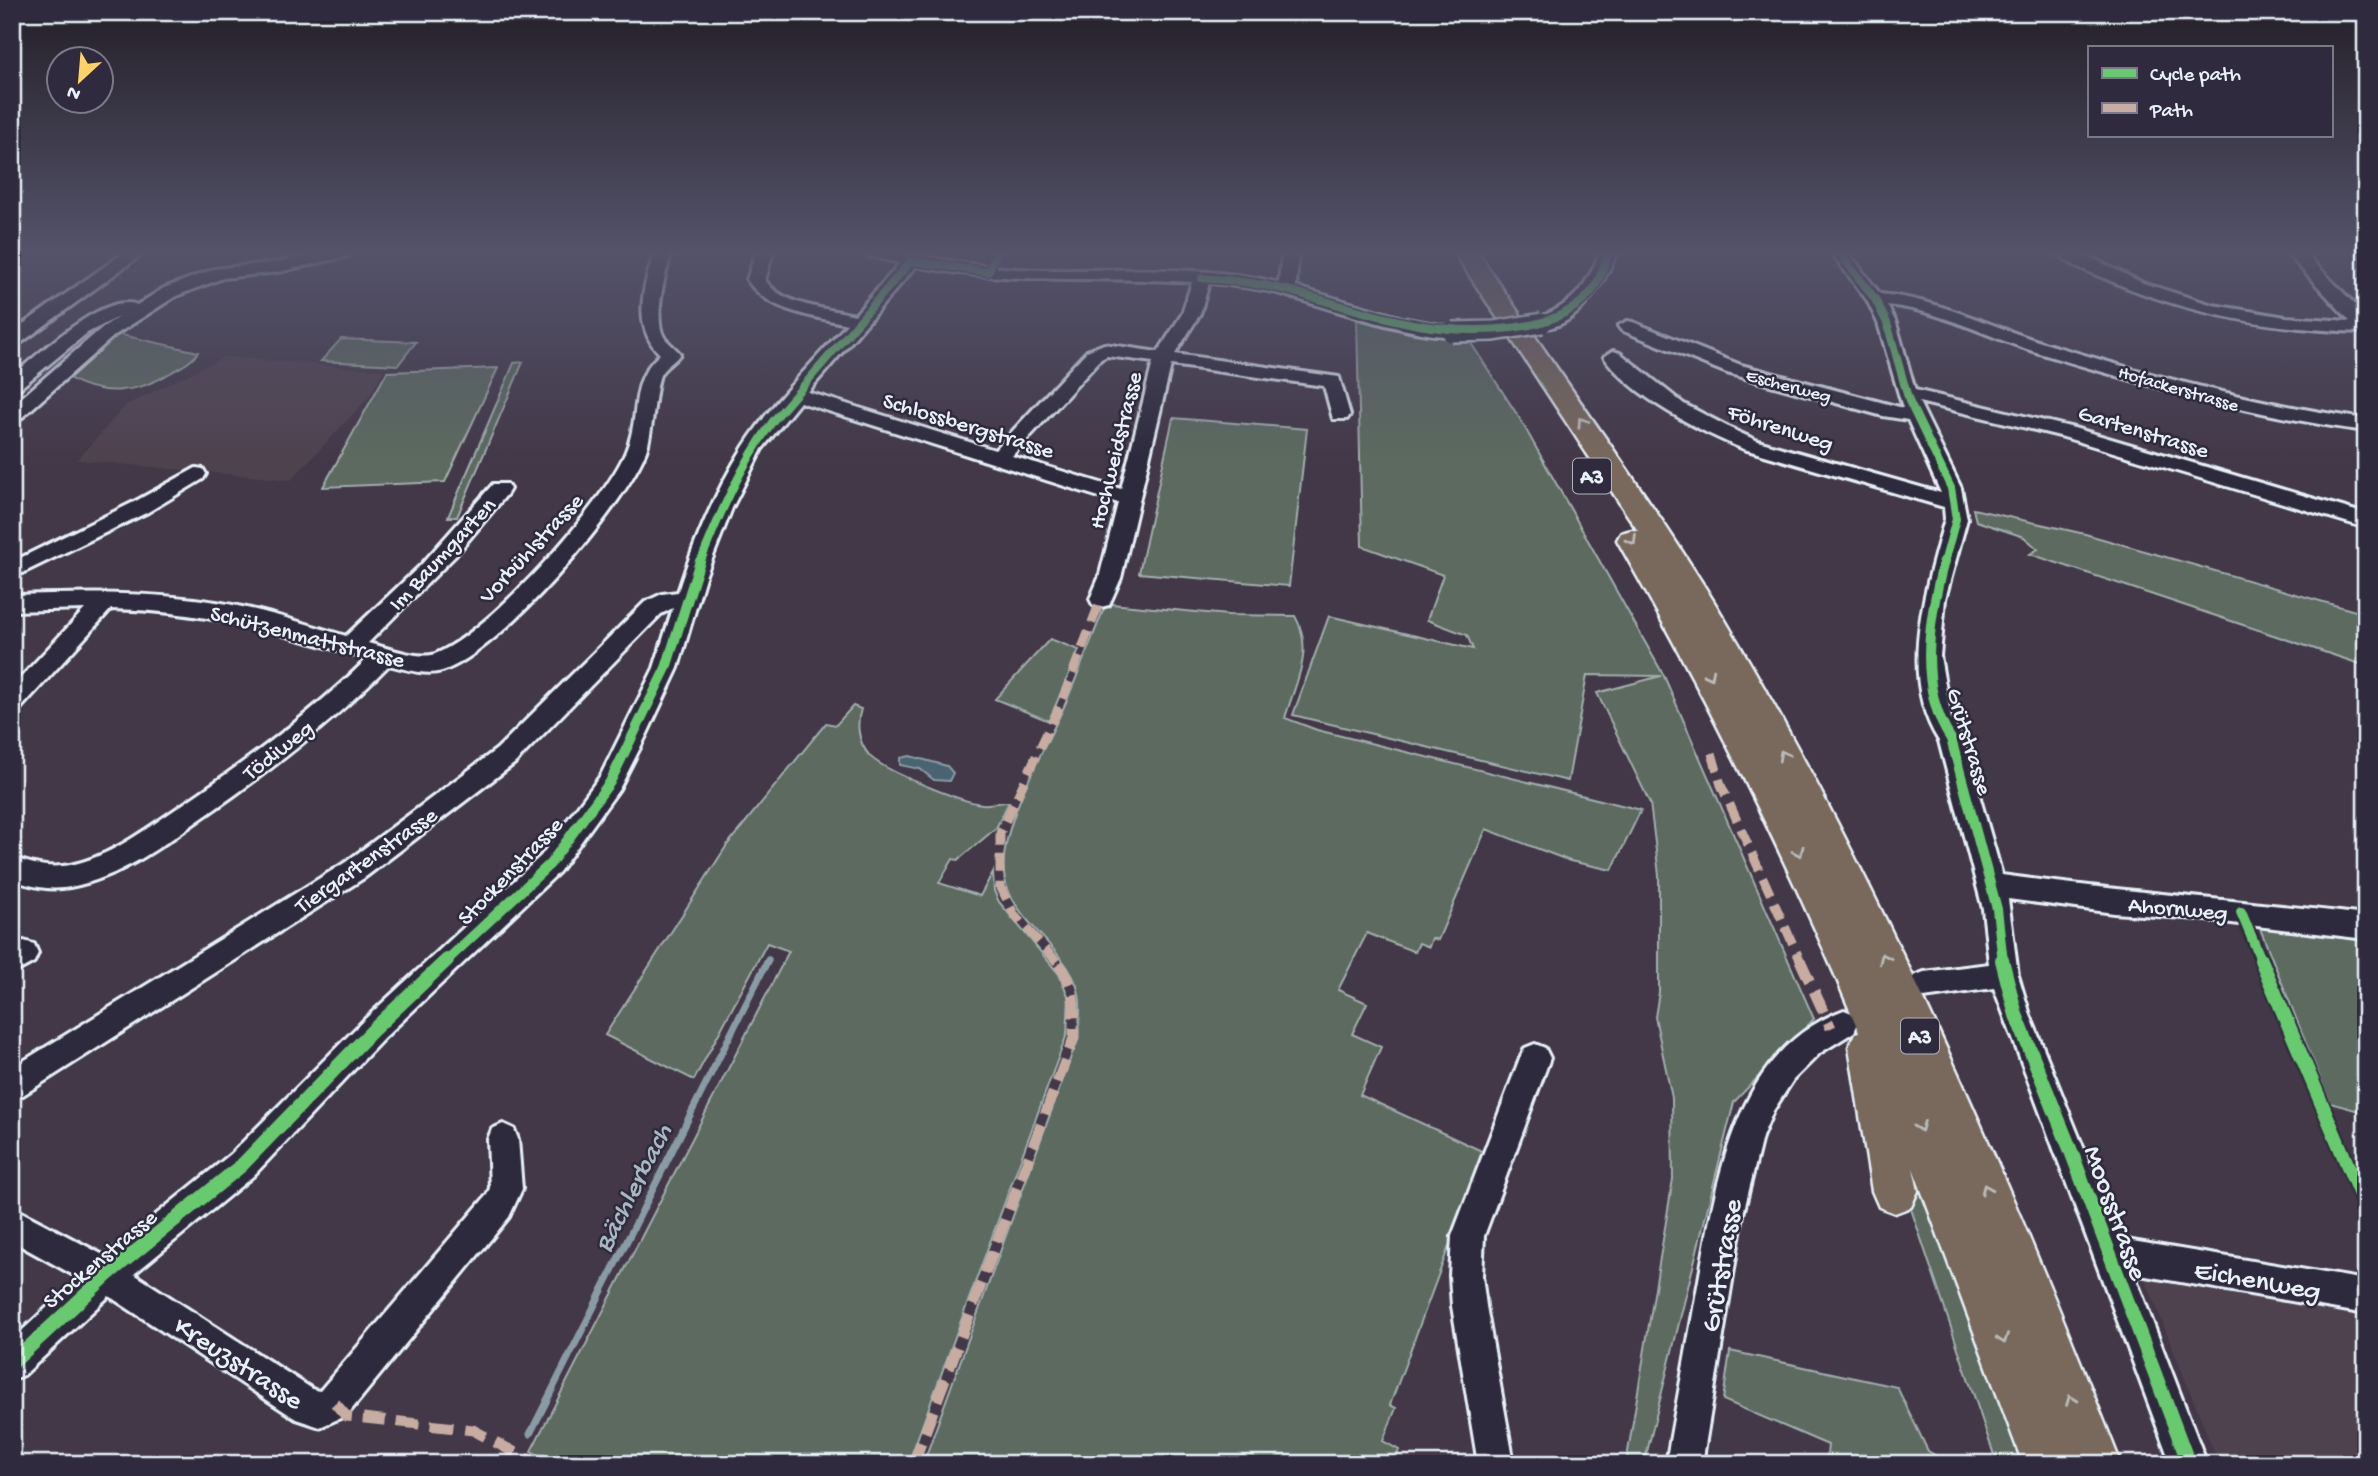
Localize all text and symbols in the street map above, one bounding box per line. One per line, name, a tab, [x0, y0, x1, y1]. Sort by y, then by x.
north arrow	[46, 46, 116, 116]
legend	[2088, 46, 2332, 136]
text: Cycle path	[2150, 64, 2241, 89]
text: N	[63, 79, 85, 105]
text: Path	[2149, 100, 2193, 125]
street label: Hofackerstrasse	[2115, 362, 2241, 419]
street label: Escherweg	[1743, 365, 1833, 410]
street label: Hochweidstrasse	[1085, 368, 1150, 532]
street label: Schlossbergstrasse	[879, 388, 1058, 467]
street label: Föhrenweg	[1723, 399, 1836, 459]
street label: Gartenstrasse	[2074, 401, 2213, 466]
one-way arrow	[1578, 417, 1590, 430]
road number: A3	[1573, 458, 1611, 494]
street label: Vorbühlstrasse	[474, 488, 591, 611]
street label: Im Baumgarten	[384, 493, 503, 618]
one-way arrow	[1624, 533, 1637, 546]
street label: Schützenmattstrasse	[207, 601, 408, 676]
one-way arrow	[1702, 668, 1715, 680]
street label: Grütstrasse	[1939, 685, 1997, 800]
street label: Tödiweg	[237, 716, 320, 789]
one-way arrow	[1778, 750, 1791, 762]
street label: Tiergartenstrasse	[289, 802, 444, 922]
street label: Stockenstrasse	[453, 812, 571, 932]
one-way arrow	[1791, 845, 1805, 857]
street label: Ahornweg	[2127, 893, 2229, 928]
one-way arrow	[1878, 953, 1892, 966]
road number: A3	[1901, 1018, 1939, 1054]
water label: Bächlerbach	[589, 1118, 682, 1259]
one-way arrow	[1912, 1120, 1926, 1133]
street label: Moosstrasse	[2074, 1142, 2154, 1286]
one-way arrow	[1980, 1184, 1994, 1196]
street label: Grütstrasse	[1696, 1196, 1751, 1335]
street label: Stockenstrasse	[39, 1204, 165, 1316]
street label: Eichenweg	[2191, 1255, 2323, 1310]
street label: Kreuzstrasse	[167, 1311, 309, 1419]
one-way arrow	[1995, 1333, 2009, 1345]
one-way arrow	[2066, 1394, 2080, 1406]

